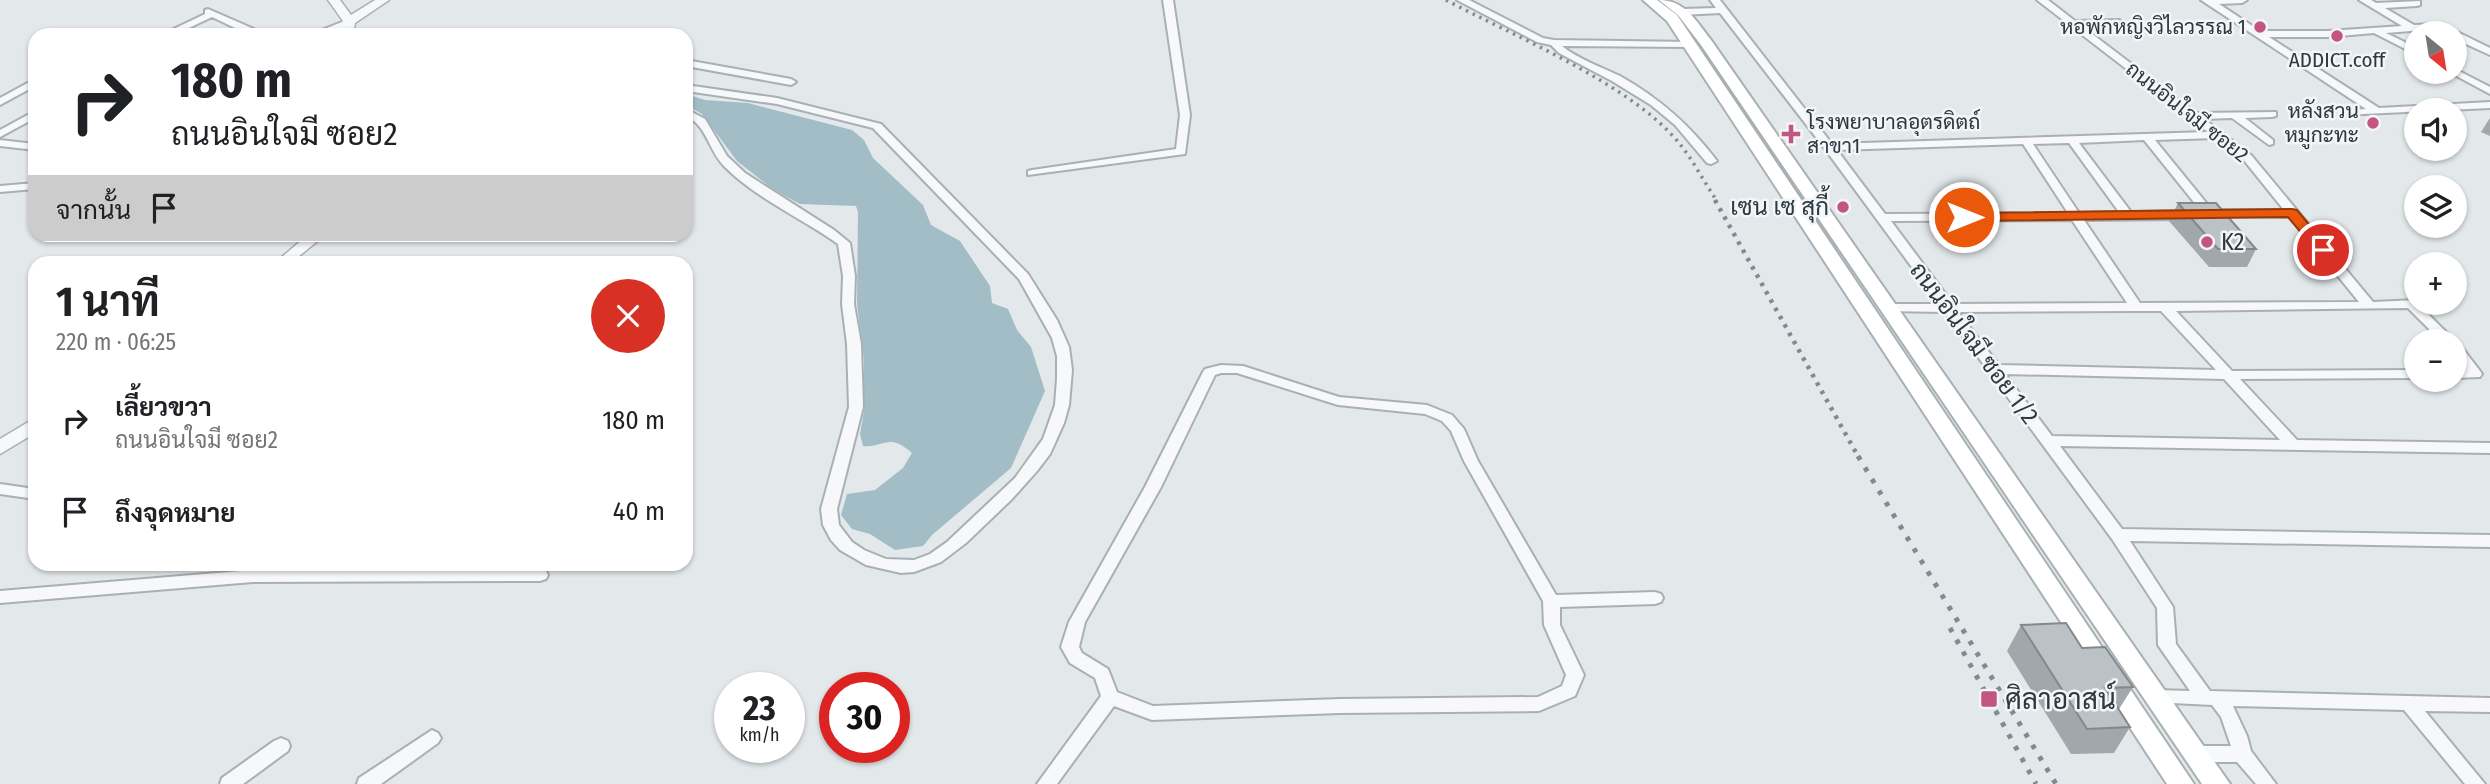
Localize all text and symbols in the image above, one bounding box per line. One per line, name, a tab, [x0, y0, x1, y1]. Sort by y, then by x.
place label: หอพักหญิงวิไลวรรณ 1	[2060, 14, 2246, 40]
marker: หอพักหญิงวิไลวรรณ 1	[2252, 19, 2268, 35]
north arrow	[2404, 21, 2468, 84]
map controls	[2404, 21, 2467, 392]
marker: ADDICT.coff	[2329, 28, 2345, 44]
place label: ADDICT.coff	[2289, 47, 2387, 73]
text: 180 m	[171, 51, 292, 110]
icon: right	[56, 56, 147, 147]
street label: ถนนอินใจมี ซอย2	[2120, 56, 2254, 168]
place label: หลังสวน หมูกะทะ	[2284, 98, 2359, 150]
button: sound	[2404, 98, 2467, 161]
place label: โรงพยาบาลอุตรดิตถ์ สาขา1	[1806, 108, 1981, 159]
text: ถนนอินใจมี ซอย2	[171, 115, 398, 153]
marker: หลังสวน หมูกะทะ	[2365, 115, 2381, 131]
marker: โรงพยาบาลอุตรดิตถ์ สาขา1	[1781, 124, 1801, 144]
button: layers	[2404, 175, 2467, 238]
position arrow	[1927, 180, 2001, 254]
place label: เซน เซ สุกี้	[1730, 185, 1831, 223]
icon: arrive	[145, 189, 183, 227]
text: จากนั้น	[56, 195, 131, 226]
marker: เซน เซ สุกี้	[1835, 199, 1851, 215]
pin	[2293, 220, 2353, 280]
place label: K2	[2221, 228, 2244, 256]
icon: arrive	[2304, 231, 2342, 269]
marker: K2	[2199, 234, 2215, 250]
button: +	[2404, 252, 2467, 315]
street label: ถนนอินใจมี ซอย 1/2	[1904, 255, 2046, 429]
text: 1 นาที	[56, 277, 160, 327]
button: close	[591, 279, 665, 353]
text: 220 m · 06:25	[56, 328, 176, 356]
button: −	[2404, 329, 2467, 392]
text: เลี้ยวขวา	[115, 392, 212, 423]
icon: right	[56, 402, 94, 440]
text: 180 m	[602, 405, 665, 436]
text: ถนนอินใจมี ซอย2	[115, 426, 278, 454]
icon: arrive	[56, 493, 94, 531]
text: 40 m	[613, 496, 665, 527]
text: ถึงจุดหมาย	[115, 498, 236, 529]
speed limit sign: 30	[819, 672, 910, 763]
place label: ศิลาอาสน์	[2005, 680, 2116, 716]
text: 23	[743, 687, 776, 729]
marker: ศิลาอาสน์	[1979, 689, 1999, 709]
text: km/h	[739, 724, 780, 746]

